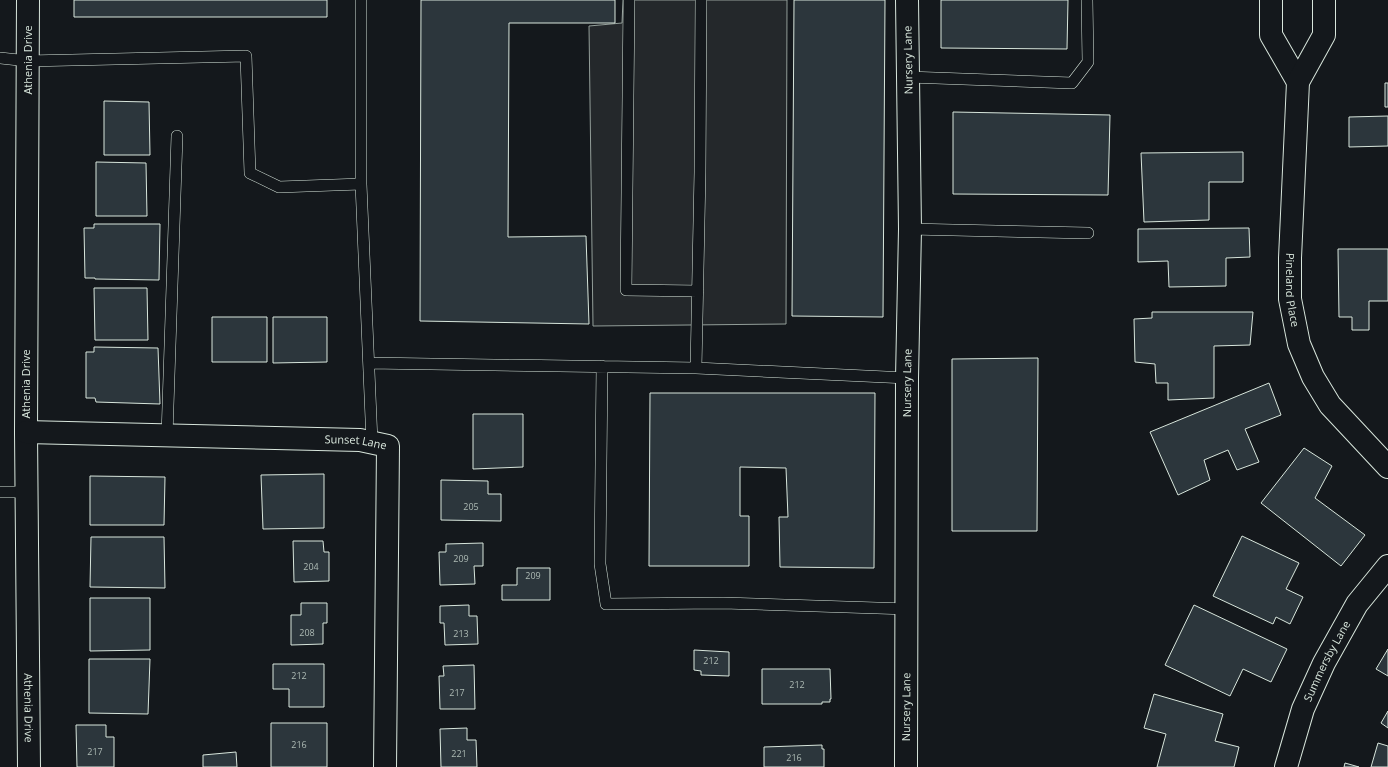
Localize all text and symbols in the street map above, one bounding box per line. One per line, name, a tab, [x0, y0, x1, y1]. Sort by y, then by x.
street label: Athenia Drive	[20, 25, 35, 95]
street label: Nursery Lane	[899, 26, 916, 94]
street label: Pineland Place	[1283, 252, 1303, 328]
street label: Athenia Drive	[18, 349, 33, 419]
street label: Nursery Lane	[899, 349, 915, 417]
street label: Sunset Lane	[324, 431, 388, 453]
house number: 205	[463, 500, 479, 513]
house number: 209	[453, 552, 469, 565]
house number: 204	[303, 560, 319, 573]
house number: 209	[525, 569, 541, 582]
street label: Summersby Lane	[1299, 618, 1353, 704]
house number: 208	[299, 626, 315, 639]
house number: 213	[453, 627, 469, 640]
house number: 212	[703, 654, 719, 667]
house number: 212	[291, 669, 307, 682]
street label: Athenia Drive	[21, 673, 37, 743]
street label: Nursery Lane	[898, 673, 913, 741]
house number: 212	[789, 678, 805, 691]
house number: 217	[449, 686, 465, 699]
house number: 216	[291, 738, 307, 751]
house number: 217	[87, 745, 103, 758]
house number: 221	[451, 747, 467, 760]
house number: 216	[786, 751, 802, 764]

